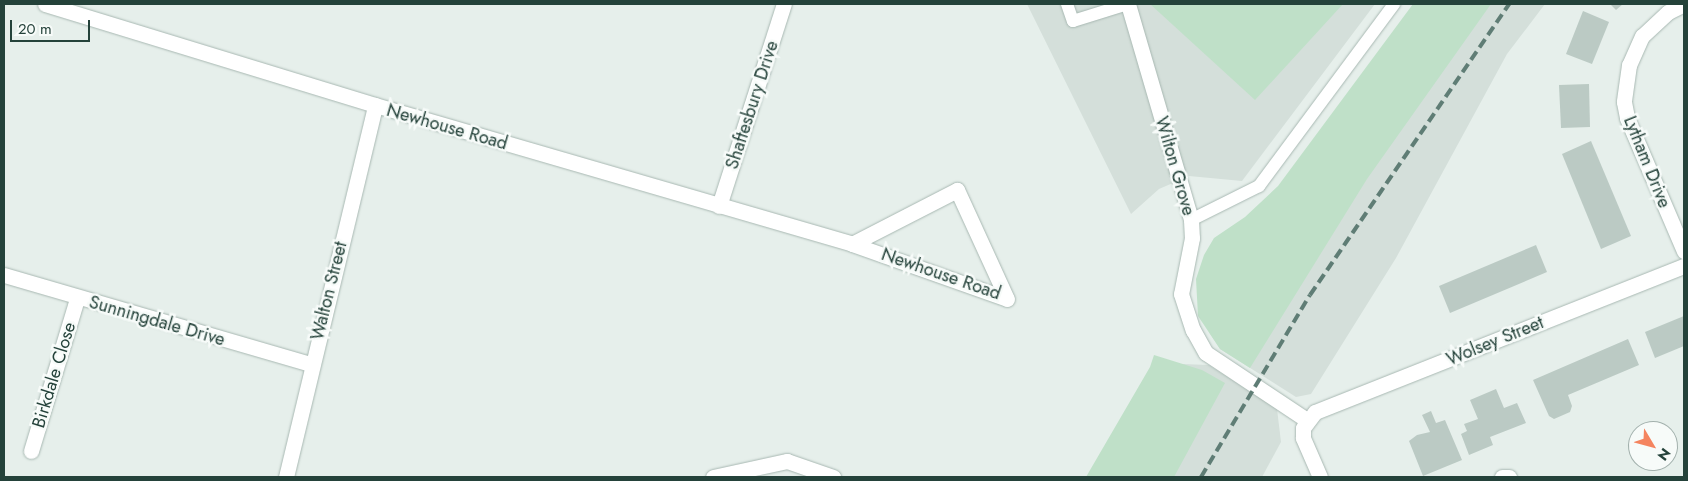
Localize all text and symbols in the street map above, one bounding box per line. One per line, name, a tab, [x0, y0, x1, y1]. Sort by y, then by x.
scale bar	[12, 10, 92, 42]
text: 20 m	[18, 18, 52, 40]
street label: Shaftesbury Drive	[721, 38, 783, 172]
street label: Newhouse Road	[384, 99, 510, 155]
street label: Lytham Drive	[1619, 113, 1675, 211]
street label: Wilton Grove	[1151, 114, 1199, 218]
street label: Walton Street	[306, 240, 352, 342]
street label: Newhouse Road	[879, 243, 1003, 305]
street label: Sunningdale Drive	[87, 291, 227, 351]
street label: Wolsey Street	[1443, 312, 1547, 370]
street label: Birkdale Close	[28, 320, 80, 430]
north arrow	[1628, 421, 1678, 471]
text: N	[1653, 444, 1676, 465]

